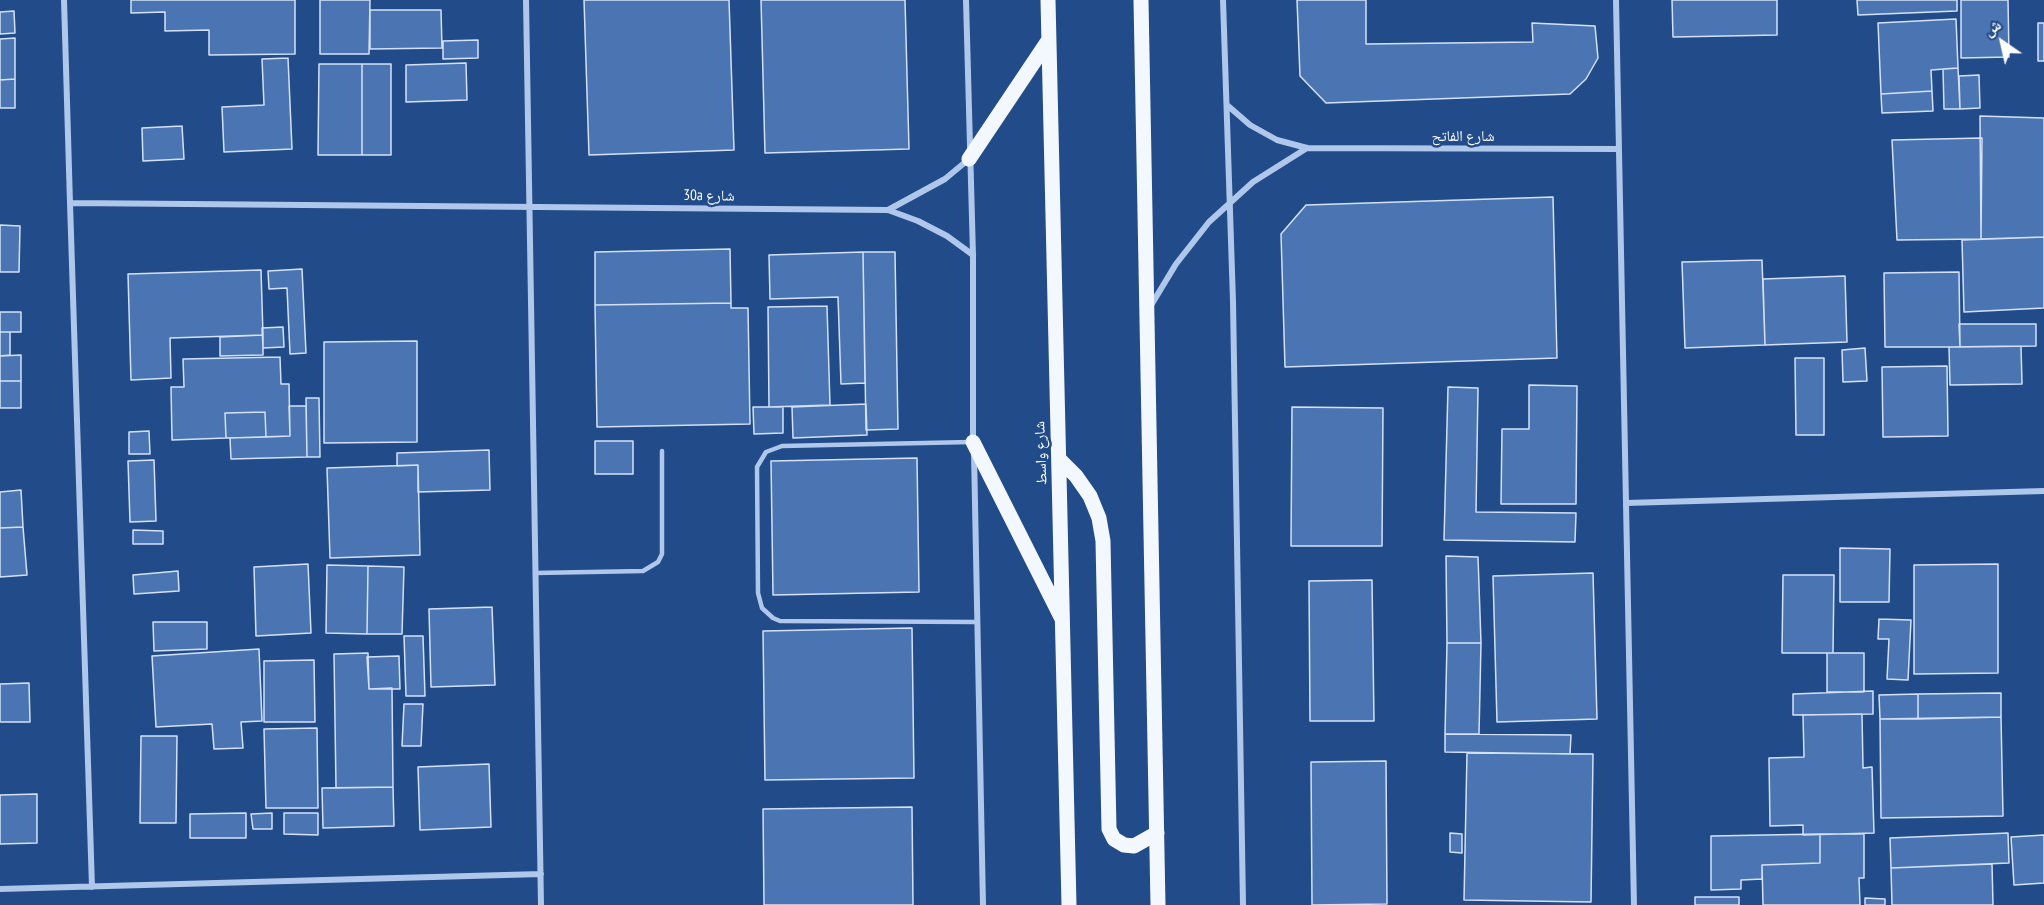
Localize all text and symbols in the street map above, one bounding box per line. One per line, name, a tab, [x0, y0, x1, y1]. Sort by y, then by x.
north arrow	[1972, 12, 2032, 72]
text: ش	[1979, 14, 2005, 40]
street label: شارع الفاتح	[1431, 128, 1495, 146]
street label: 30a شارع	[683, 187, 735, 205]
street label: شارع واسط	[1031, 421, 1051, 485]

